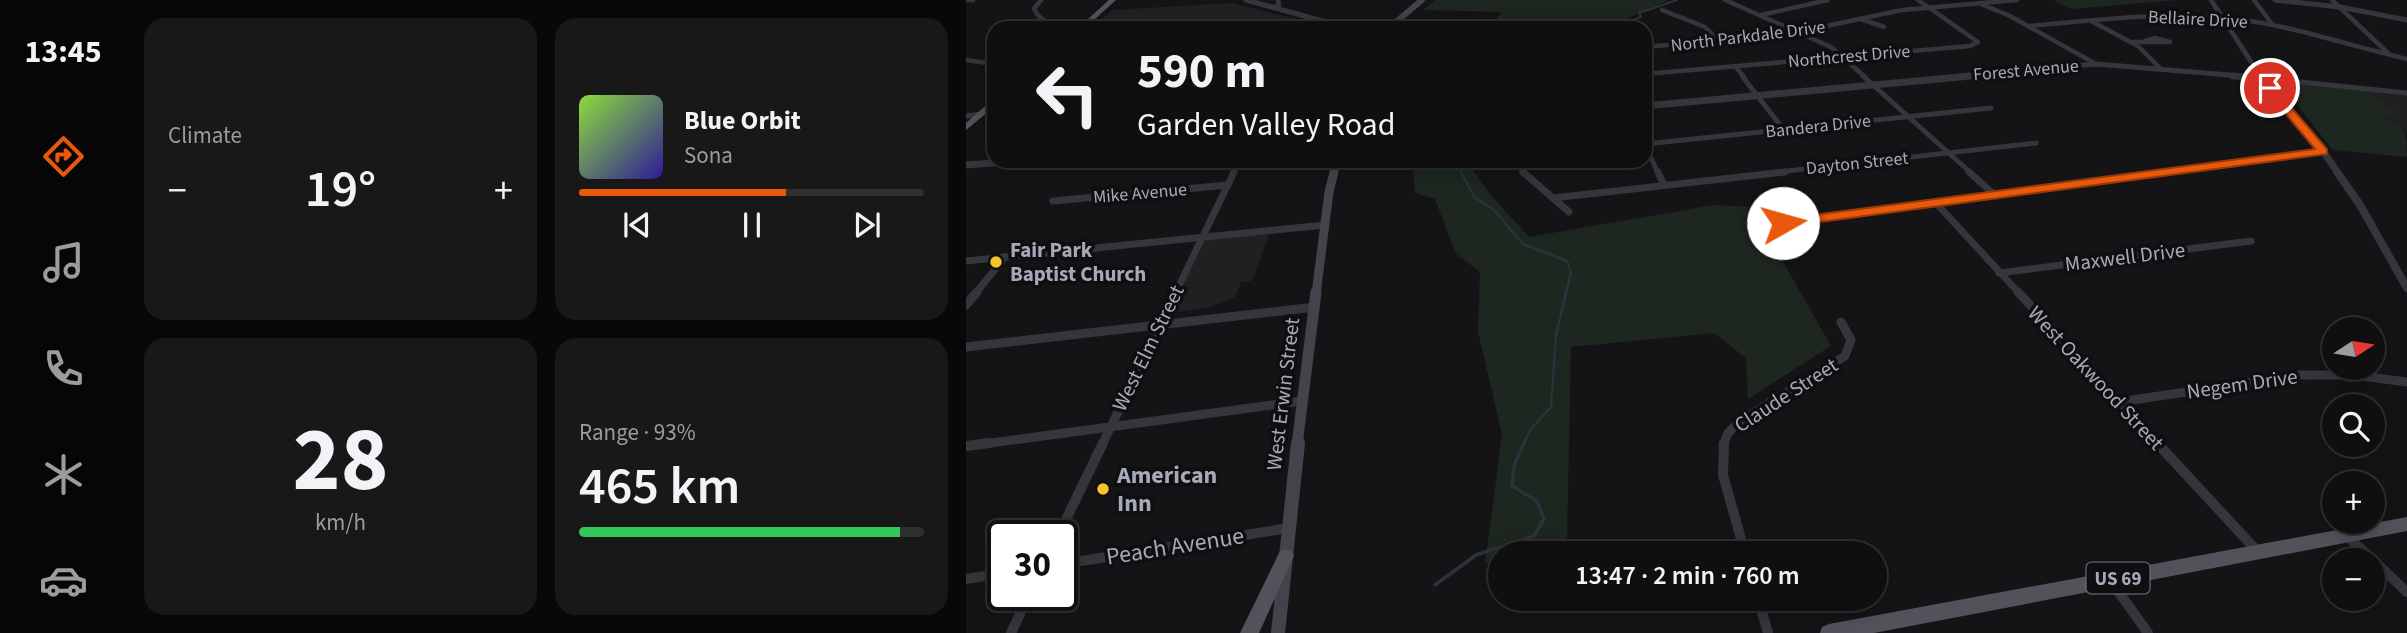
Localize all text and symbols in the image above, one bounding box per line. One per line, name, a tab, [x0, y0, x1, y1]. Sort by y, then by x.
street label: Bellaire Drive	[2147, 4, 2249, 35]
street label: North Parkdale Drive	[1669, 15, 1827, 58]
text: 13:45	[24, 29, 102, 75]
text: 590 m	[1137, 37, 1266, 107]
street label: Northcrest Drive	[1787, 39, 1911, 74]
icon: left	[1022, 49, 1113, 140]
street label: Forest Avenue	[1972, 53, 2080, 88]
pin	[2240, 58, 2300, 118]
icon: arrive	[2251, 69, 2289, 107]
text: Blue Orbit	[684, 102, 801, 139]
text: Garden Valley Road	[1137, 102, 1395, 148]
street label: Bandera Drive	[1764, 109, 1872, 144]
text: Climate	[168, 119, 242, 152]
icon: directions	[39, 132, 88, 181]
text: Sona	[684, 139, 733, 172]
street label: Dayton Street	[1805, 146, 1909, 181]
text: 19°	[305, 153, 376, 227]
text: −	[168, 164, 187, 218]
text: +	[494, 164, 513, 218]
street label: Mike Avenue	[1092, 177, 1188, 210]
position arrow	[1746, 186, 1820, 260]
icon: previous	[618, 206, 656, 244]
icon: pause	[733, 206, 771, 244]
icon: next	[848, 206, 886, 244]
place label: Fair Park Baptist Church	[1010, 235, 1146, 289]
street label: Maxwell Drive	[2063, 235, 2187, 279]
icon: music	[39, 238, 88, 287]
marker: Fair Park Baptist Church	[988, 254, 1004, 270]
street label: West Elm Street	[1104, 280, 1192, 416]
street label: West Oakwood Street	[2021, 299, 2171, 457]
street label: West Erwin Street	[1259, 316, 1307, 472]
north arrow	[2322, 317, 2385, 380]
map controls	[2322, 317, 2385, 611]
icon: phone	[39, 344, 88, 393]
street label: Claude Street	[1728, 350, 1844, 440]
street label: Negem Drive	[2185, 361, 2299, 407]
button: search	[2322, 394, 2385, 457]
text: 28	[292, 396, 389, 525]
text: Range · 93%	[579, 416, 696, 449]
icon: climate	[39, 450, 88, 499]
text: 465 km	[579, 450, 740, 524]
place label: American Inn	[1116, 458, 1217, 521]
button: +	[2322, 471, 2385, 534]
marker: American Inn	[1095, 481, 1111, 497]
text: km/h	[315, 506, 366, 539]
street label: Peach Avenue	[1103, 518, 1247, 575]
speed limit sign: 30	[987, 520, 1078, 611]
button: −	[2322, 548, 2385, 611]
icon: car	[39, 556, 88, 605]
text: 13:47 · 2 min · 760 m	[1575, 557, 1800, 594]
road number: US 69	[2086, 562, 2150, 594]

